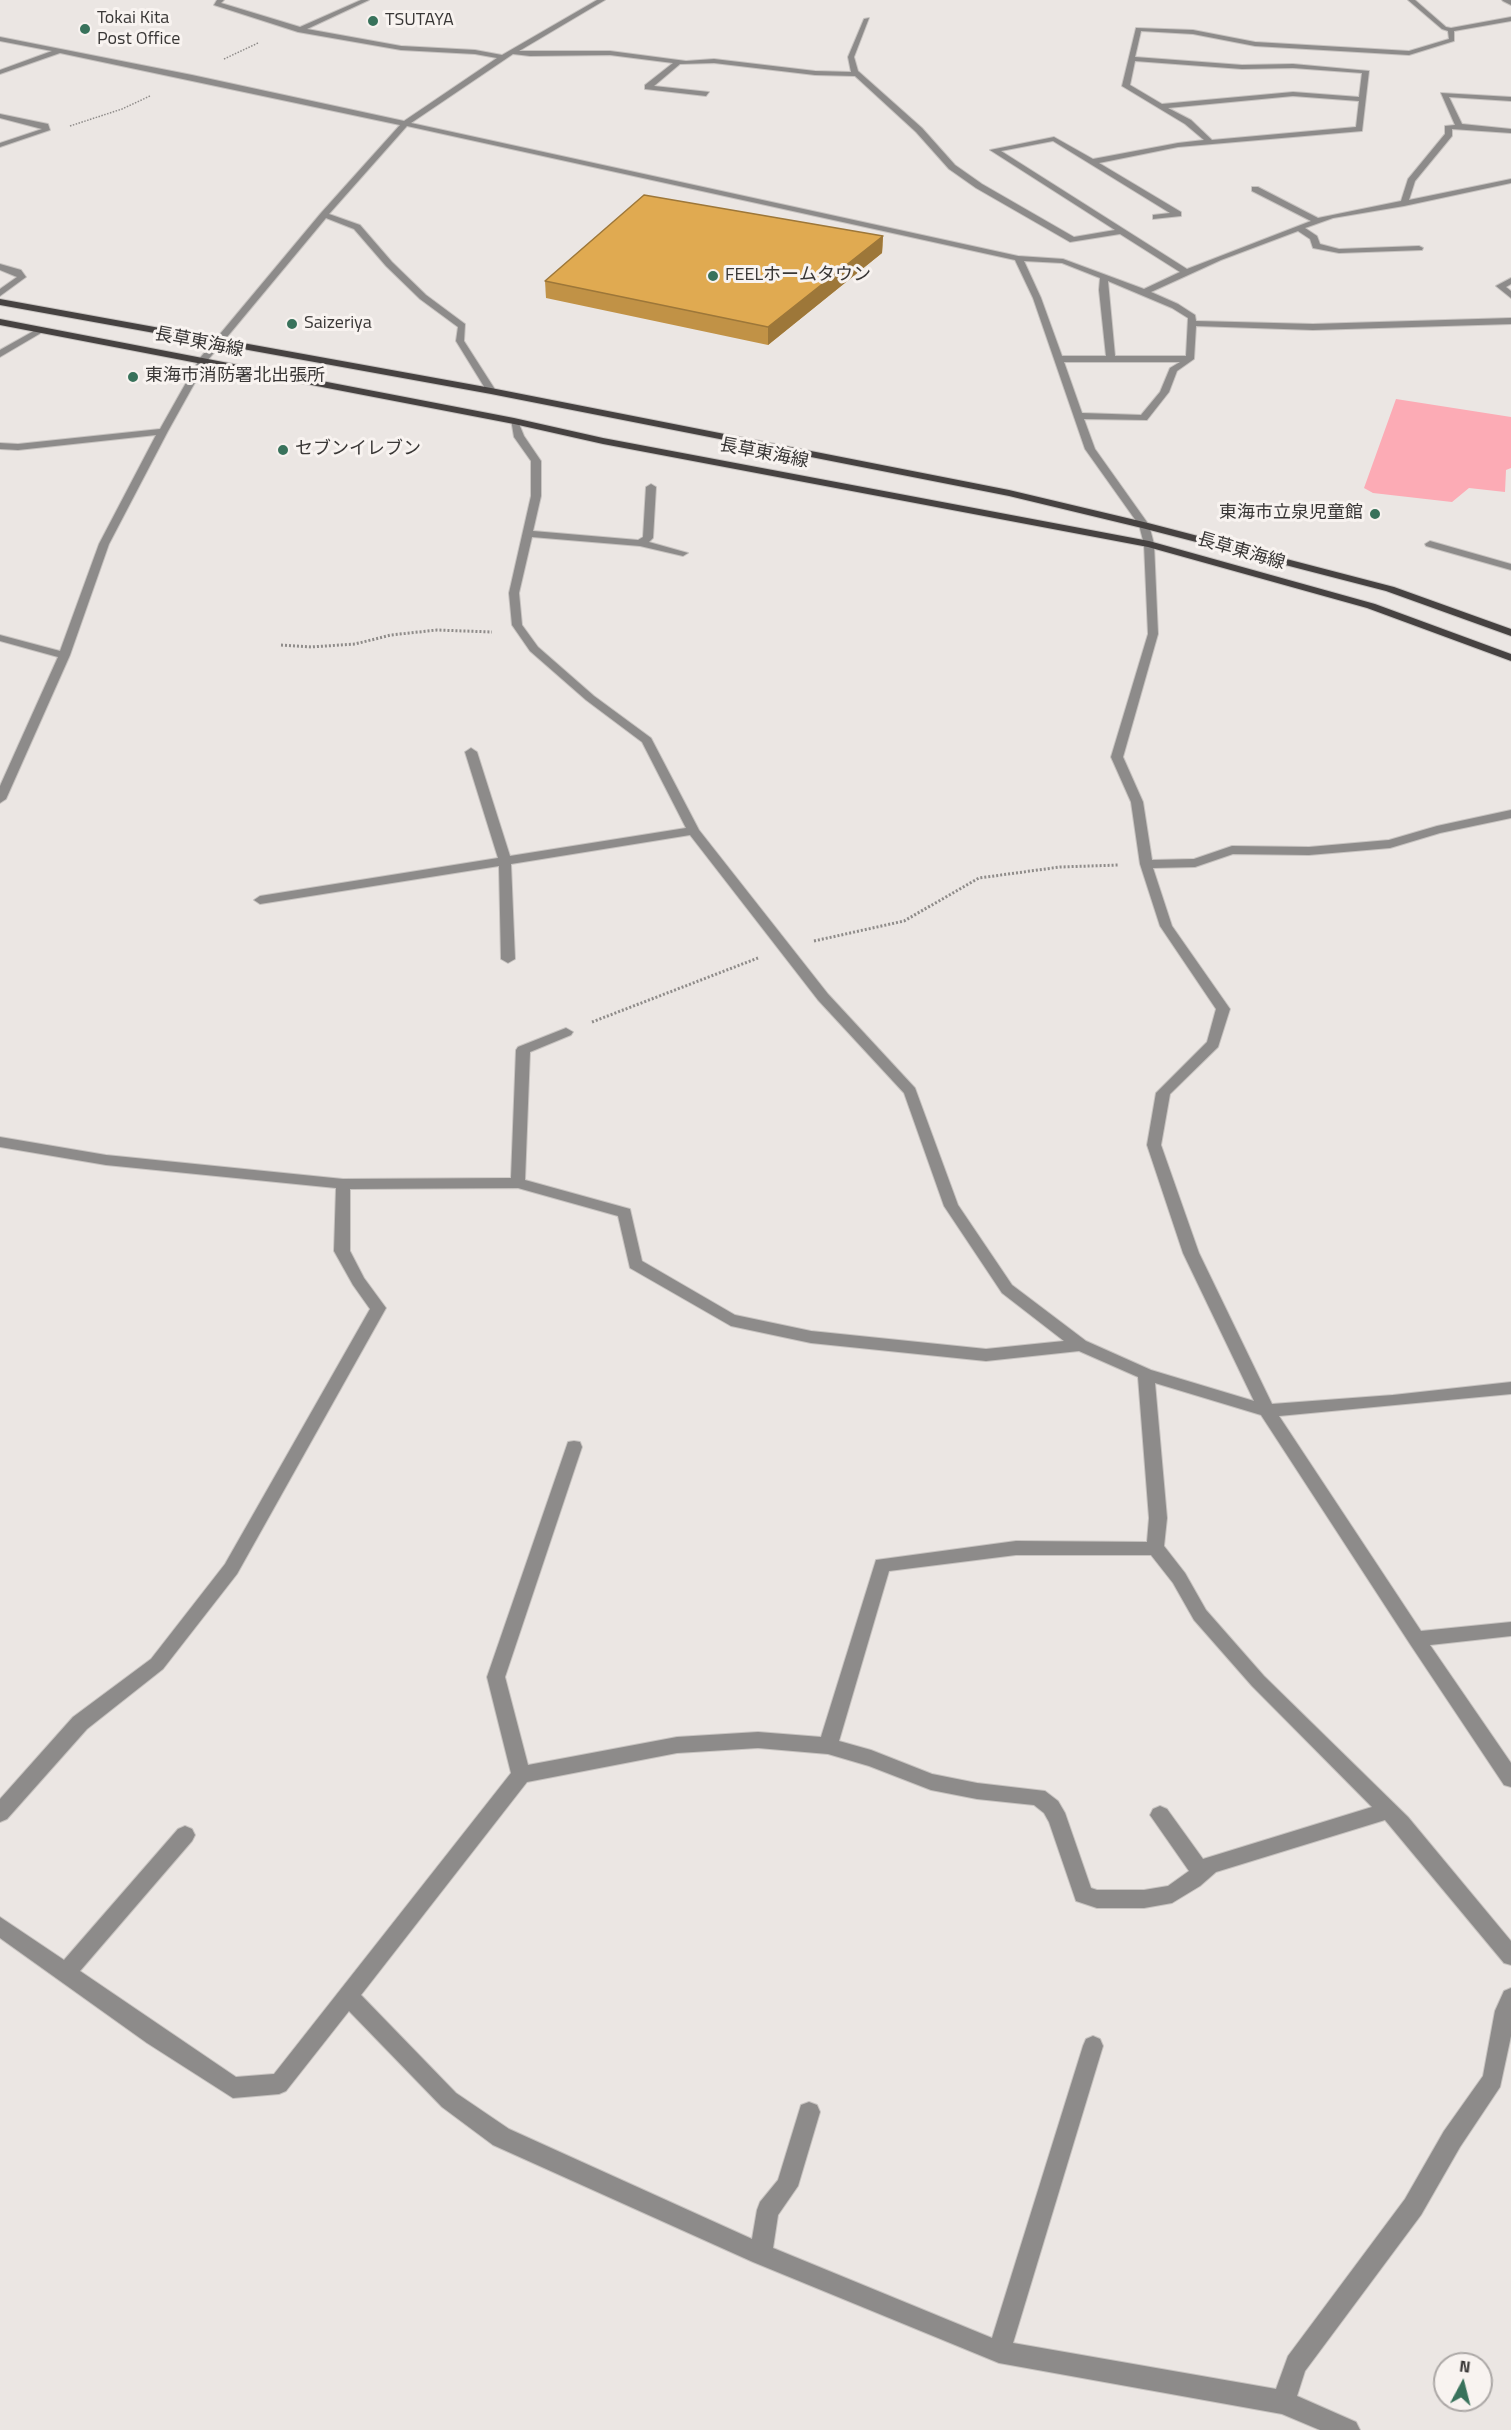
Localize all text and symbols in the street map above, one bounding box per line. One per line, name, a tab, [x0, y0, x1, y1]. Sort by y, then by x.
place label: Tokai Kita Post Office	[97, 8, 180, 50]
place label: TSUTAYA	[385, 10, 454, 32]
marker: TSUTAYA	[366, 14, 380, 28]
marker: Tokai Kita Post Office	[78, 22, 92, 36]
place label: FEELホームタウン	[725, 265, 871, 287]
marker: FEELホームタウン	[706, 269, 720, 283]
place label: Saizeriya	[304, 313, 372, 335]
marker: Saizeriya	[285, 317, 299, 331]
street label: 長草東海線	[153, 324, 245, 362]
place label: 東海市消防署北出張所	[145, 366, 325, 388]
marker: 東海市消防署北出張所	[126, 370, 140, 384]
street label: 長草東海線	[718, 435, 810, 473]
place label: セブンイレブン	[295, 439, 421, 461]
marker: セブンイレブン	[276, 443, 290, 457]
place label: 東海市立泉児童館	[1219, 503, 1363, 525]
marker: 東海市立泉児童館	[1368, 507, 1382, 521]
street label: 長草東海線	[1195, 529, 1287, 575]
north arrow	[1433, 2352, 1493, 2412]
text: N	[1458, 2354, 1472, 2379]

